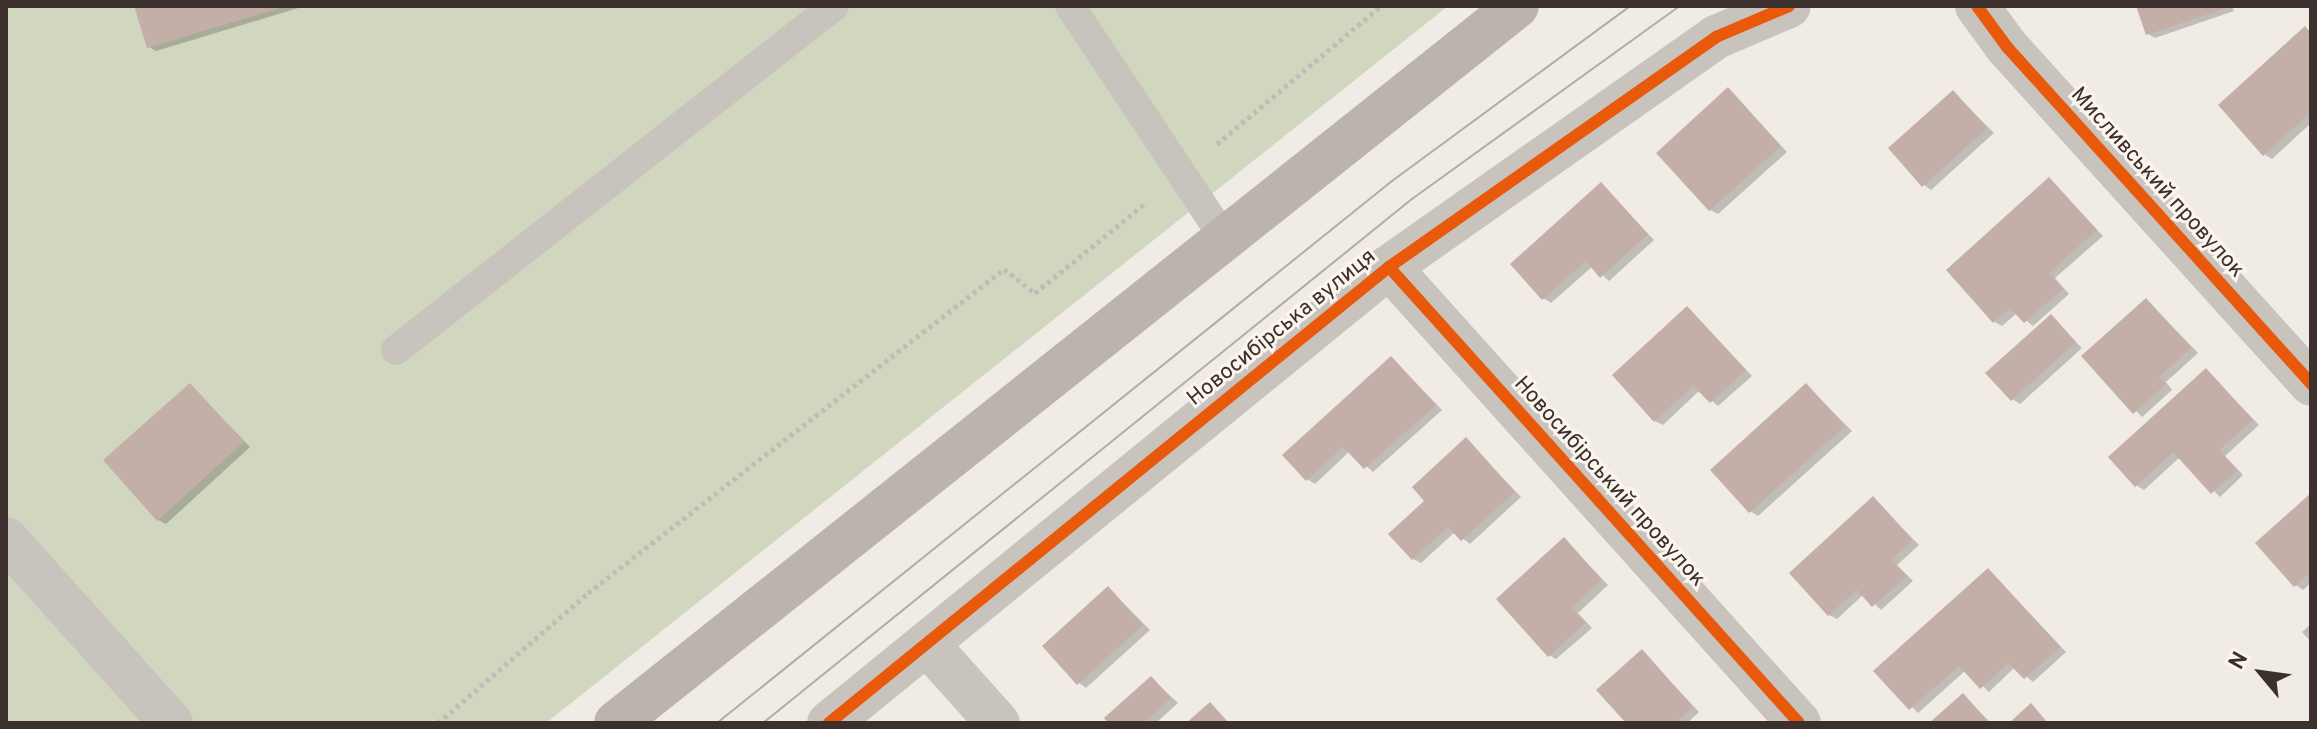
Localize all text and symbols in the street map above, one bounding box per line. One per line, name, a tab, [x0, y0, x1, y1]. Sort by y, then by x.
street label: Мисливський провулок	[2065, 82, 2249, 284]
street label: Новосибірська вулиця	[1182, 244, 1382, 412]
street label: Новосибірський провулок	[1508, 371, 1710, 593]
north arrow	[2221, 633, 2301, 713]
text: N	[2224, 648, 2255, 675]

